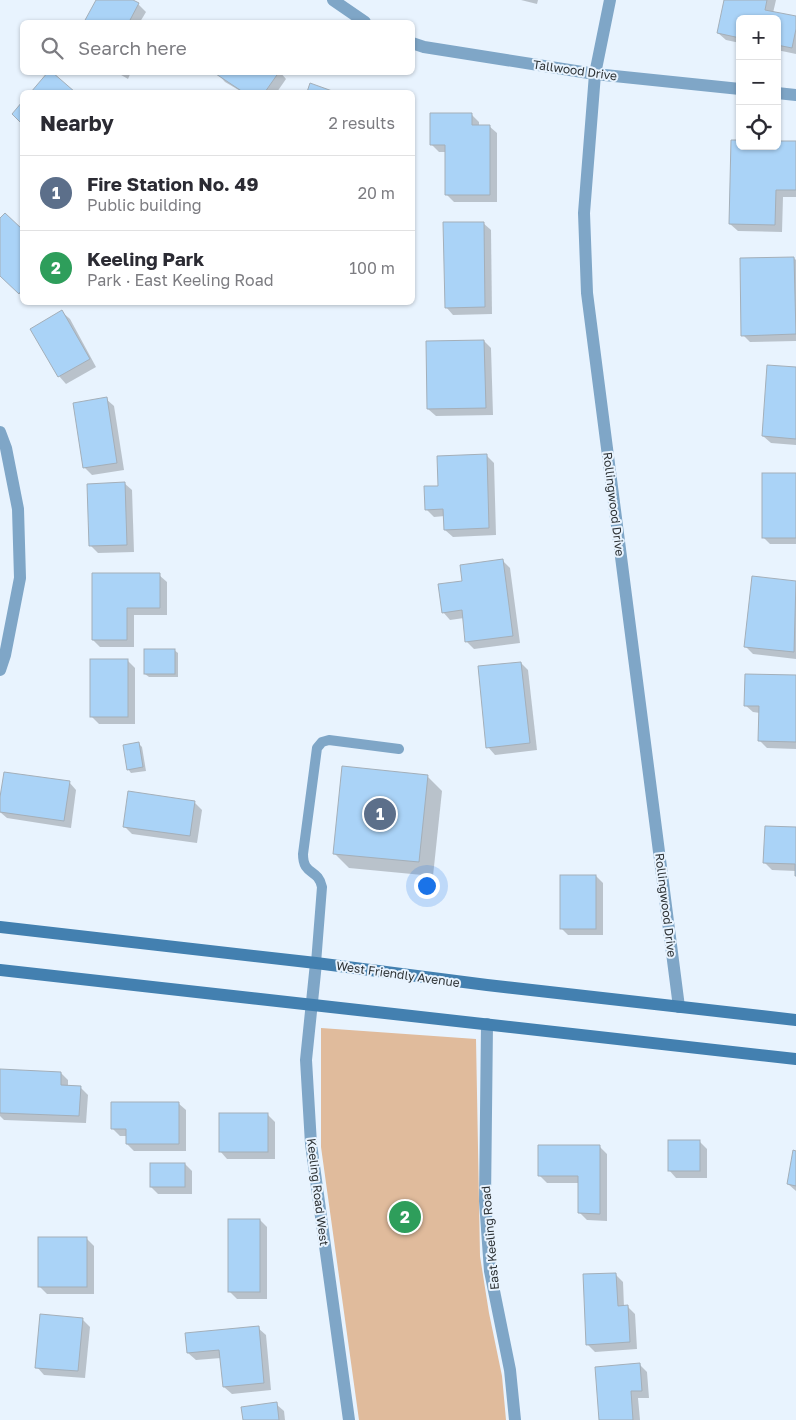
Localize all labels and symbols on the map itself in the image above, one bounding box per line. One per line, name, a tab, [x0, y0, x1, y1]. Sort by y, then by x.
street label: Tallwood Drive	[532, 57, 618, 83]
street label: Rollingwood Drive	[600, 451, 628, 557]
pin: 1	[364, 795, 396, 833]
street label: Rollingwood Drive	[652, 852, 680, 958]
your location	[414, 873, 440, 899]
street label: West Friendly Avenue	[335, 958, 461, 990]
street label: Keeling Road West	[304, 1137, 332, 1247]
street label: East Keeling Road	[478, 1185, 502, 1291]
pin: 2	[389, 1198, 421, 1236]

